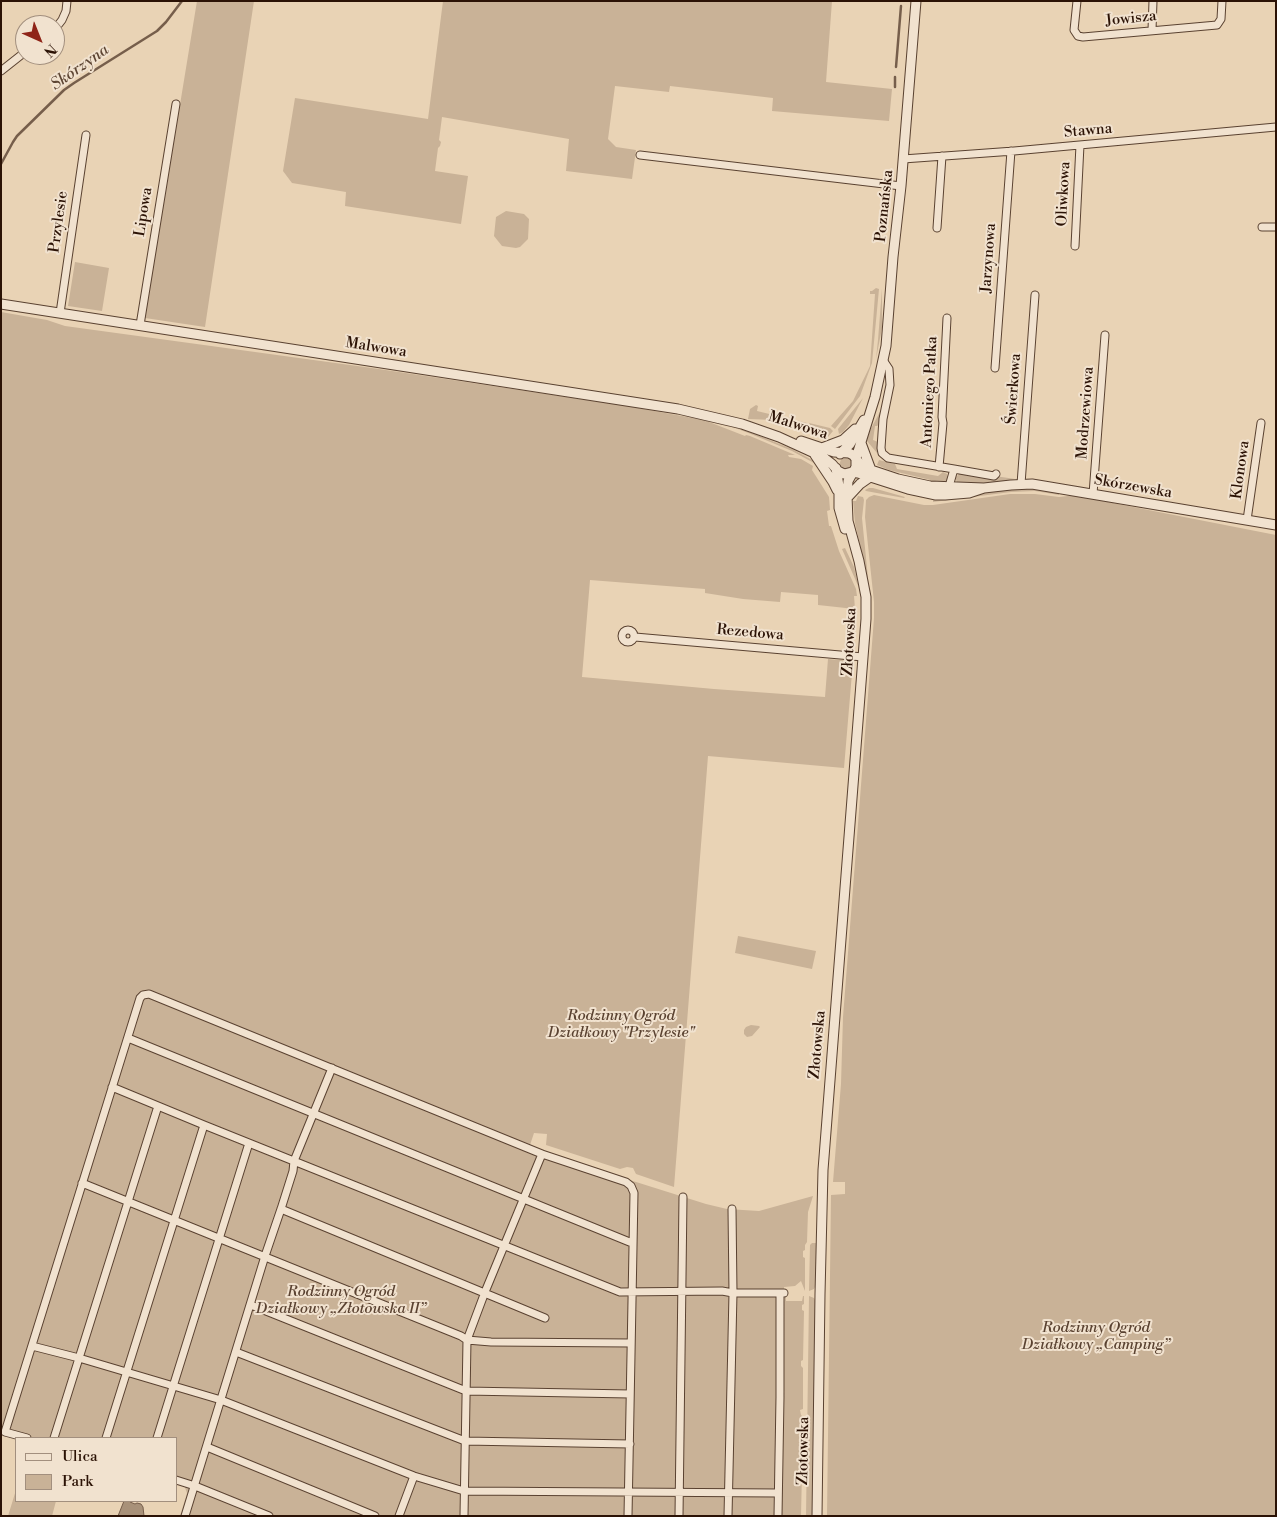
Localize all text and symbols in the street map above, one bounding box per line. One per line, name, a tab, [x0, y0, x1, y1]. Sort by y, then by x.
street label: Jowisza	[1105, 7, 1157, 31]
north arrow	[15, 15, 65, 65]
text: N	[39, 40, 60, 60]
water label: Skórzyna	[47, 41, 113, 95]
street label: Stawna	[1063, 120, 1113, 142]
street label: Oliwkowa	[1053, 161, 1075, 227]
street label: Poznańska	[872, 169, 898, 243]
street label: Lipowa	[131, 186, 157, 238]
street label: Przylesie	[46, 190, 72, 254]
street label: Jarzynowa	[978, 222, 1000, 294]
street label: Malwowa	[344, 334, 408, 362]
street label: Antoniego Patka	[918, 336, 942, 448]
street label: Świerkowa	[1003, 353, 1025, 425]
street label: Modrzewiowa	[1074, 366, 1098, 460]
street label: Malwowa	[766, 408, 830, 444]
street label: Klonowa	[1228, 440, 1254, 500]
street label: Skórzewska	[1093, 471, 1173, 503]
street label: Złotowska	[839, 607, 861, 677]
street label: Rezedowa	[716, 621, 784, 645]
park label: Rodzinny Ogród Działkowy "Przylesie"	[548, 1007, 694, 1042]
street label: Złotowska	[806, 1010, 830, 1080]
park label: Rodzinny Ogród Działkowy „Złotowska II”	[256, 1283, 426, 1318]
park label: Rodzinny Ogród Działkowy „Camping”	[1022, 1319, 1170, 1354]
street label: Złotowska	[794, 1416, 814, 1486]
legend	[15, 1437, 178, 1502]
text: Ulica	[62, 1447, 98, 1466]
text: Park	[62, 1472, 93, 1491]

